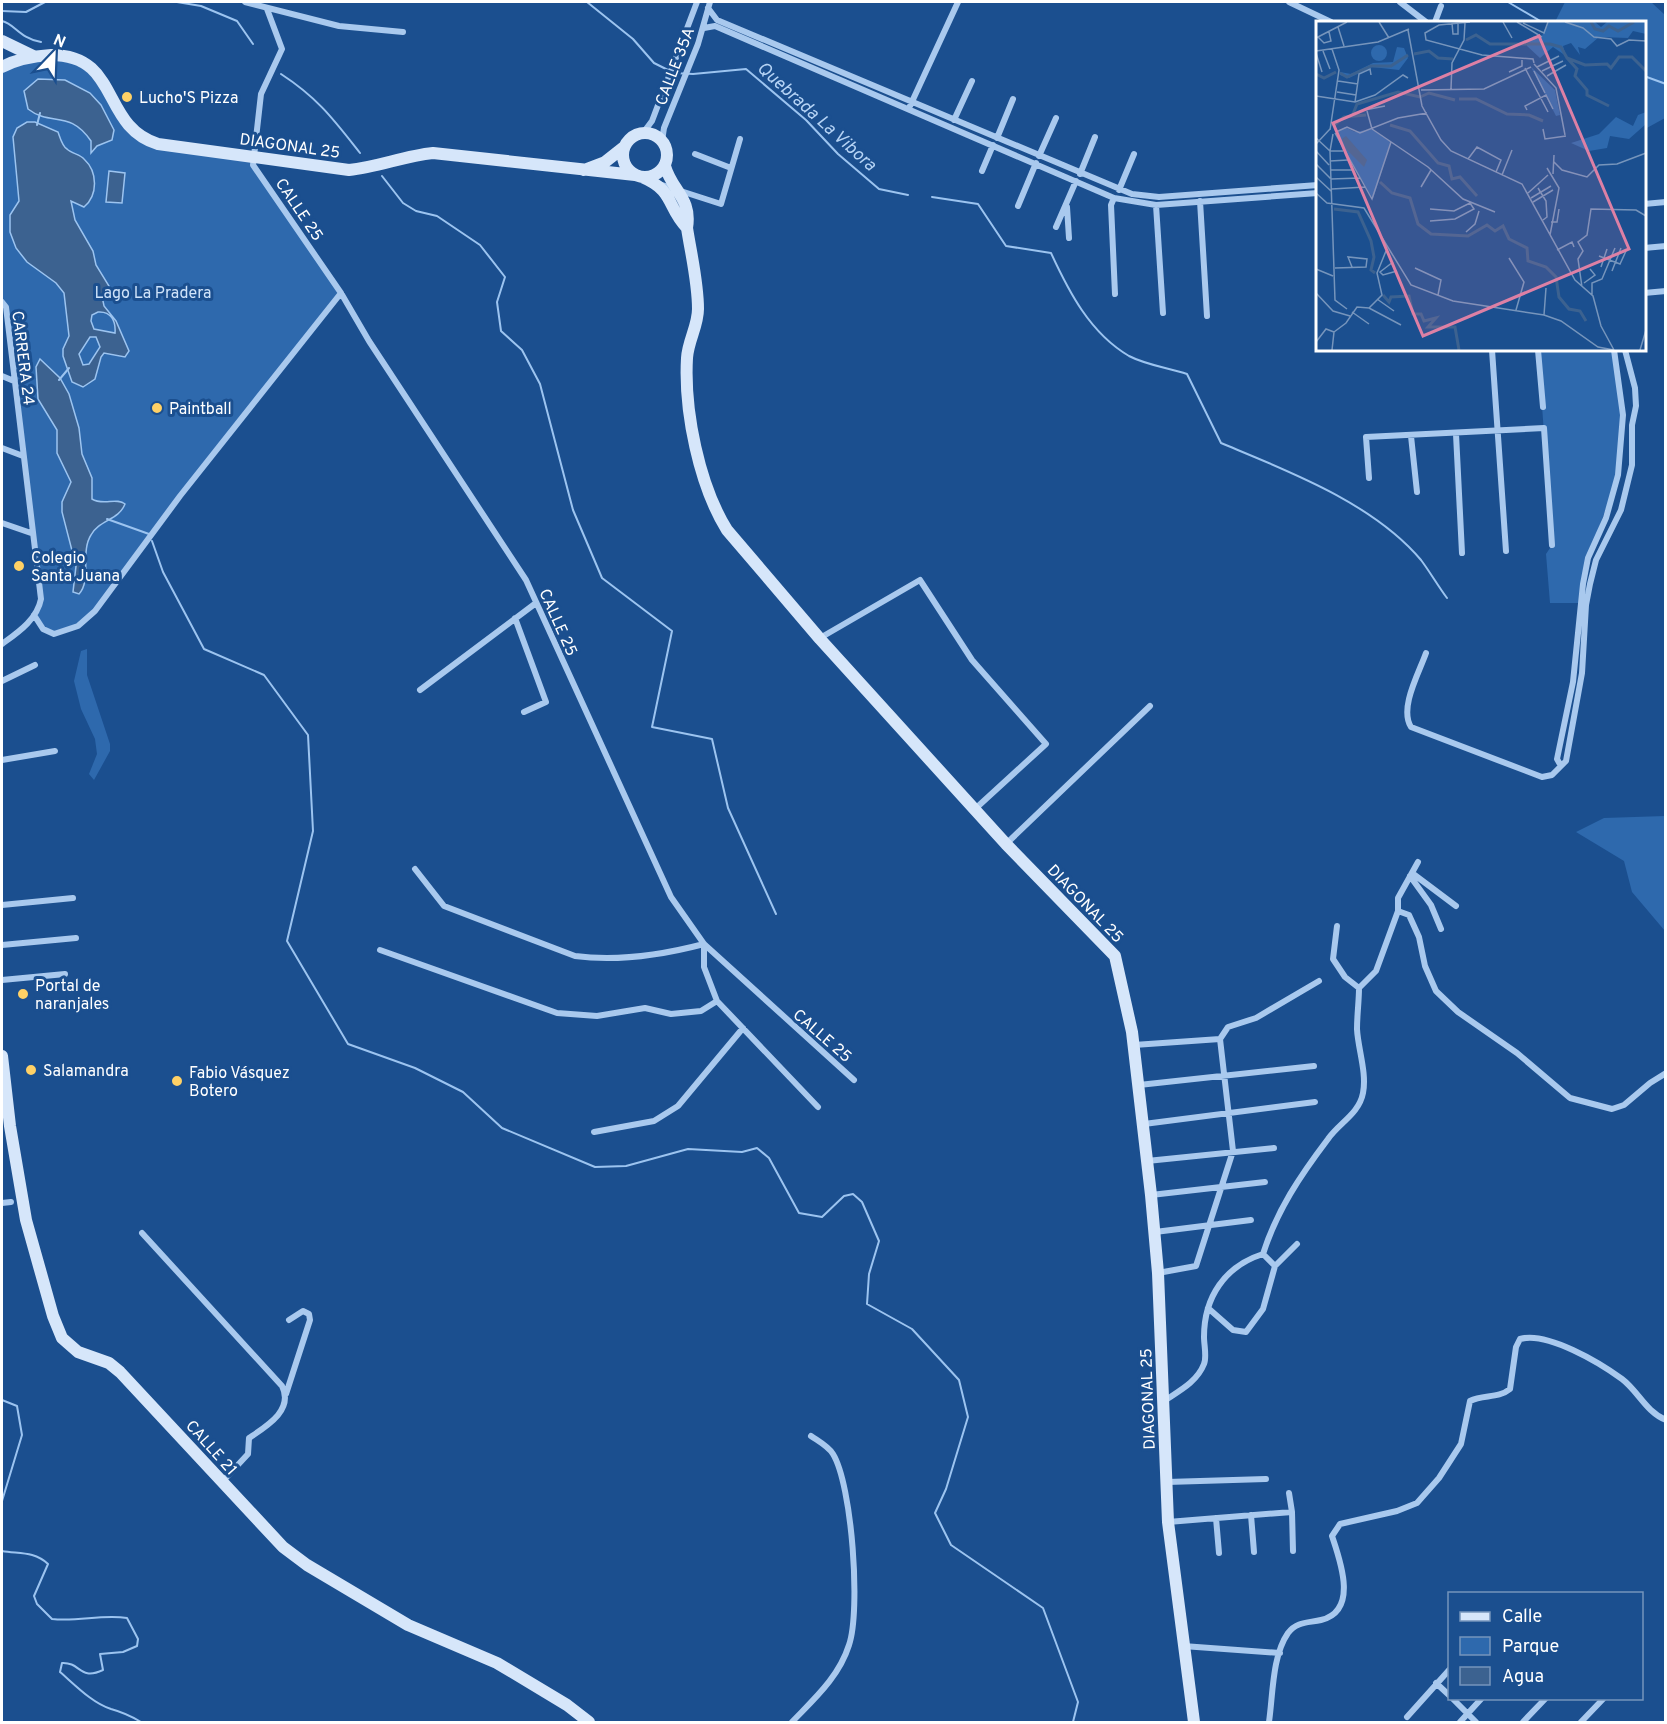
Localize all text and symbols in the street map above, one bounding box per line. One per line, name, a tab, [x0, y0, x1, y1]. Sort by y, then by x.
inset map	[1316, 21, 1646, 351]
north arrow	[24, 24, 84, 84]
street label: CALLE 35A	[652, 25, 700, 109]
text: N	[50, 31, 68, 53]
water label: Quebrada La Vibora	[751, 57, 881, 177]
place label: Lucho'S Pizza	[139, 89, 239, 109]
marker: Lucho'S Pizza	[120, 90, 134, 104]
street label: DIAGONAL 25	[238, 130, 341, 164]
street label: CALLE 25	[270, 175, 327, 245]
park label: Lago La Pradera	[94, 284, 212, 304]
street label: CARRERA 24	[6, 310, 38, 407]
place label: Paintball	[169, 400, 232, 420]
marker: Paintball	[150, 401, 164, 415]
place label: Colegio Santa Juana	[31, 549, 120, 587]
marker: Colegio Santa Juana	[12, 559, 26, 573]
street label: CALLE 25	[533, 586, 581, 660]
street label: DIAGONAL 25	[1042, 861, 1127, 948]
place label: Portal de naranjales	[35, 977, 109, 1015]
marker: Portal de naranjales	[16, 987, 30, 1001]
street label: CALLE 25	[788, 1005, 855, 1068]
place label: Salamandra	[43, 1062, 129, 1082]
marker: Salamandra	[24, 1063, 38, 1077]
place label: Fabio Vásquez Botero	[189, 1064, 290, 1102]
marker: Fabio Vásquez Botero	[170, 1074, 184, 1088]
street label: DIAGONAL 25	[1137, 1348, 1161, 1450]
street label: CALLE 21	[180, 1417, 241, 1480]
legend	[1448, 1592, 1643, 1700]
text: Calle	[1502, 1606, 1542, 1629]
text: Parque	[1502, 1636, 1559, 1659]
text: Agua	[1502, 1666, 1544, 1689]

